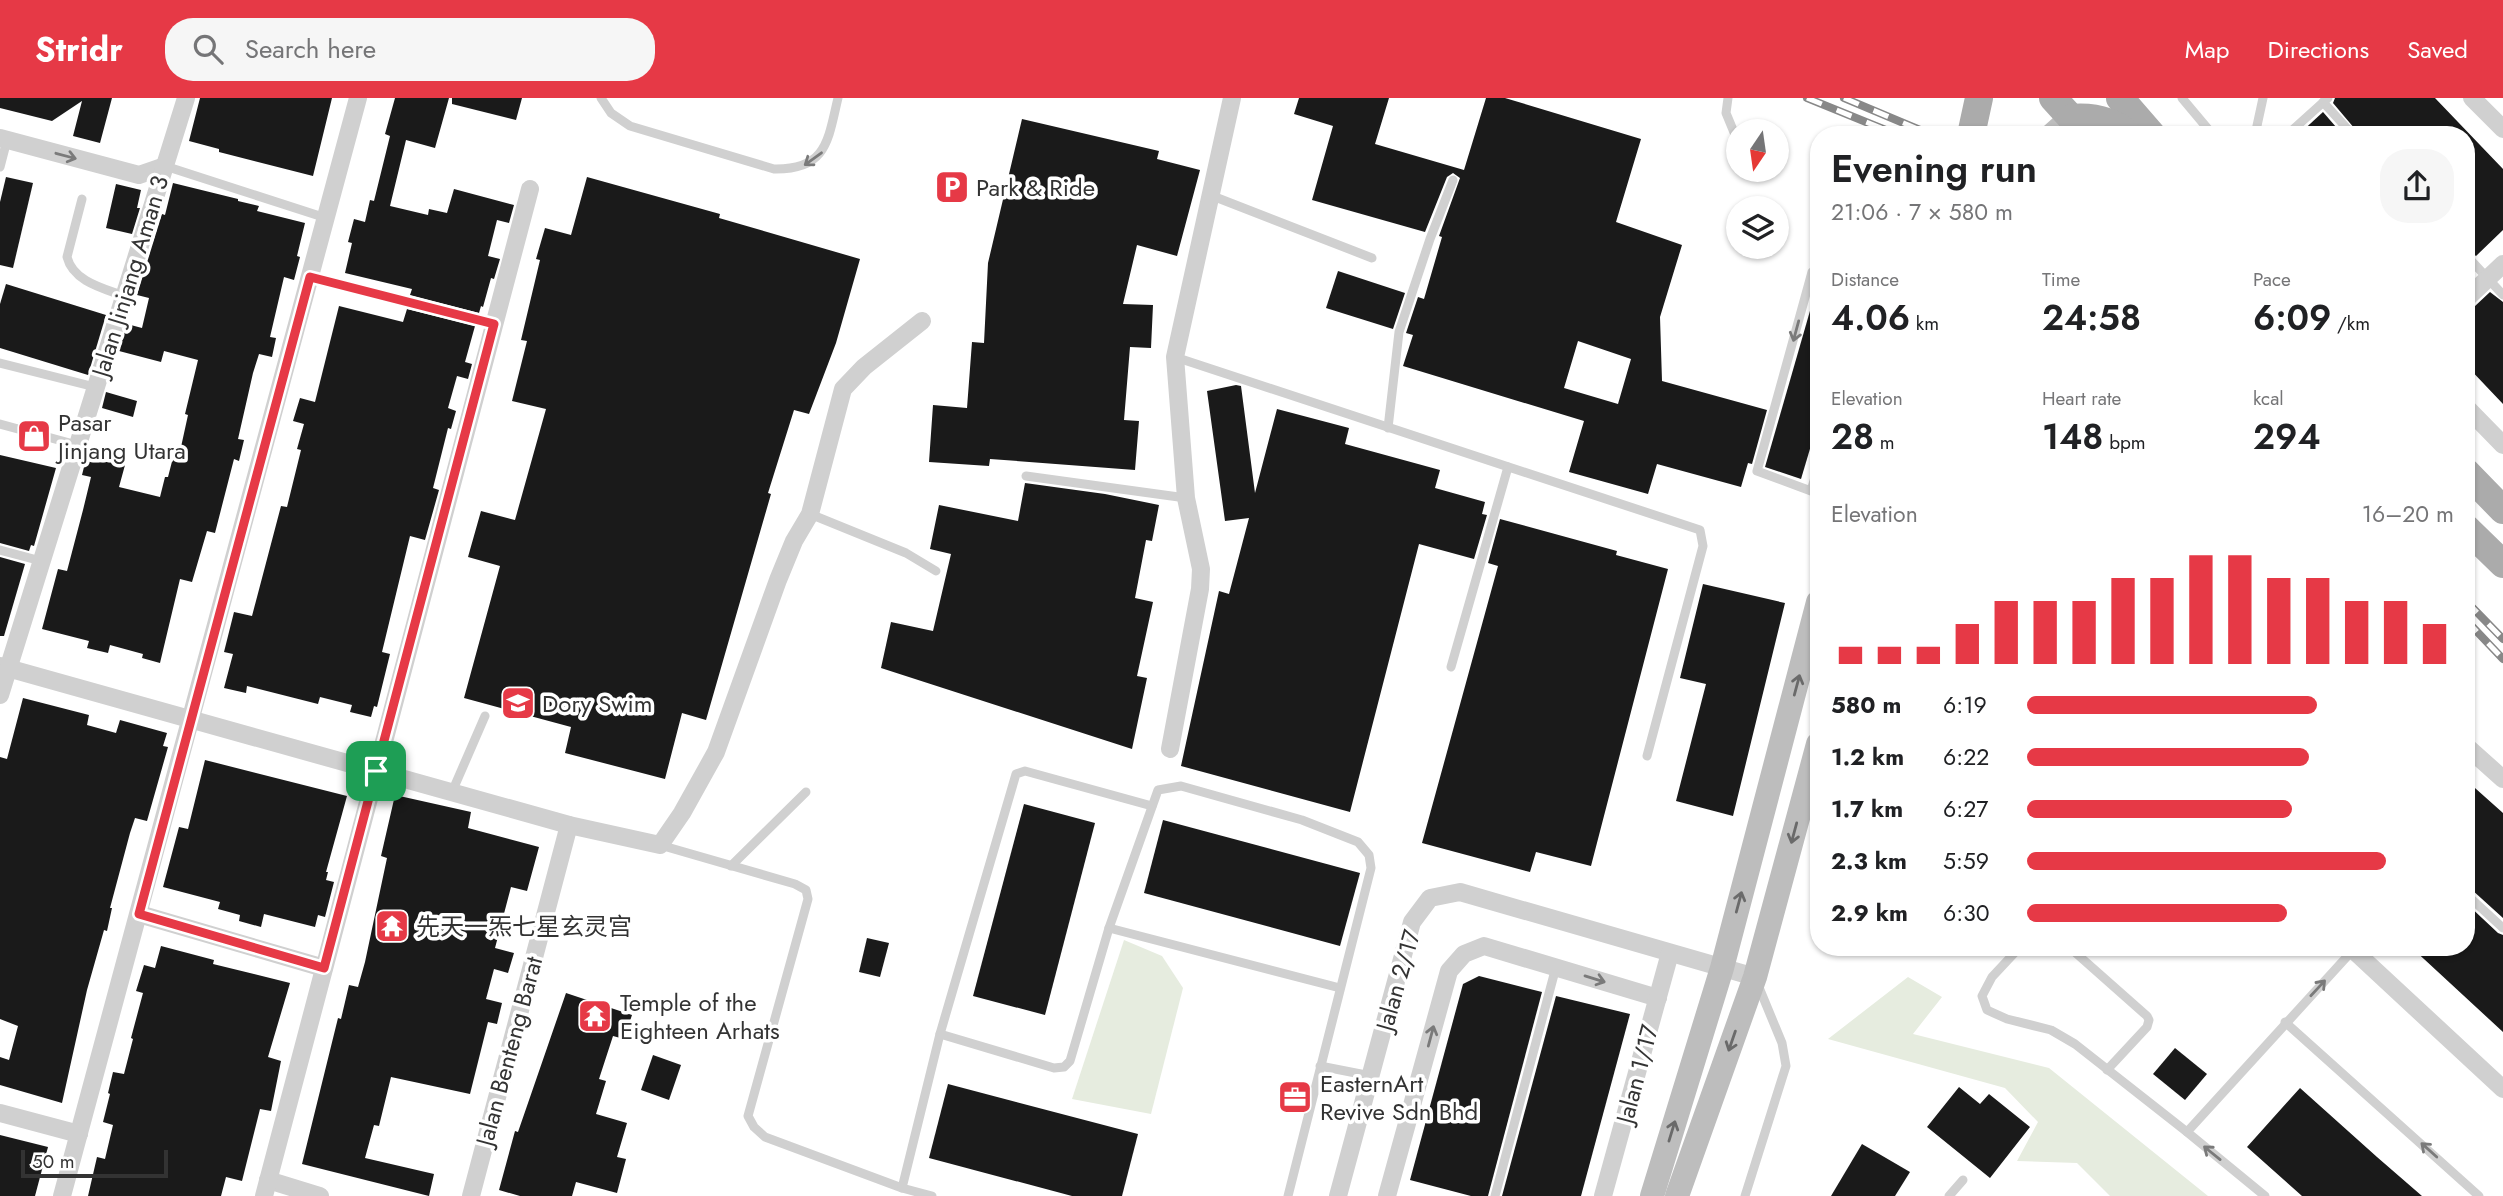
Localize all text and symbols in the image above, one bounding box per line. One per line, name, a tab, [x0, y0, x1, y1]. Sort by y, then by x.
search box	[165, 18, 655, 81]
text: Stridr	[35, 26, 123, 73]
icon: search	[189, 30, 227, 68]
text: Search here	[245, 30, 376, 68]
text: Map	[2185, 32, 2230, 67]
text: Directions	[2268, 32, 2369, 67]
text: Saved	[2407, 32, 2468, 67]
north arrow	[1726, 119, 1788, 182]
map controls	[1726, 119, 1789, 259]
text: Evening run	[1831, 141, 2037, 196]
button: share	[2380, 149, 2454, 223]
one-way arrow	[55, 150, 77, 163]
one-way arrow	[804, 152, 823, 166]
parking icon: Park & Ride	[933, 168, 971, 206]
place label: Park & Ride	[976, 170, 1095, 205]
street label: Jalan Jinjang Aman 3	[82, 171, 177, 384]
text: 21:06 · 7 × 580 m	[1831, 195, 2013, 229]
button: layers	[1726, 196, 1789, 259]
text: Distance	[1831, 266, 1899, 293]
text: Time	[2042, 266, 2080, 293]
text: Pace	[2253, 266, 2291, 293]
text: 4.06	[1831, 293, 1910, 343]
text: 24:58	[2042, 293, 2141, 343]
text: 6:09	[2253, 293, 2331, 343]
text: km	[1910, 310, 1939, 337]
text: /km	[2331, 310, 2370, 337]
one-way arrow	[1788, 320, 1801, 342]
text: Elevation	[1831, 385, 1903, 412]
text: Heart rate	[2042, 385, 2121, 412]
text: kcal	[2253, 385, 2284, 412]
place label: Pasar Jinjang Utara	[55, 405, 186, 468]
text: 28	[1831, 412, 1874, 462]
text: 148	[2042, 412, 2103, 462]
text: 294	[2253, 412, 2321, 462]
shop icon: Pasar Jinjang Utara	[15, 417, 53, 455]
text: m	[1874, 429, 1895, 456]
text: bpm	[2103, 429, 2146, 456]
text: Elevation	[1831, 497, 1918, 531]
text: 16–20 m	[2362, 497, 2454, 531]
one-way arrow	[1791, 674, 1804, 696]
school or university icon: Dory Swim	[499, 684, 537, 722]
place label: Dory Swim	[542, 686, 653, 721]
text: 580 m	[1831, 688, 1901, 722]
text: 6:19	[1943, 688, 1987, 722]
text: 1.2 km	[1831, 740, 1904, 774]
text: 6:22	[1943, 740, 1989, 774]
pin	[346, 741, 406, 801]
icon: arrive	[357, 752, 395, 790]
text: 1.7 km	[1831, 792, 1903, 826]
text: 6:27	[1943, 792, 1988, 826]
one-way arrow	[1787, 821, 1800, 844]
text: 2.3 km	[1831, 844, 1907, 878]
text: 5:59	[1943, 844, 1989, 878]
one-way arrow	[1734, 891, 1747, 913]
text: 2.9 km	[1831, 896, 1908, 930]
text: 6:30	[1943, 896, 1990, 930]
temple icon: 先天一炁七星玄灵宫	[373, 907, 411, 945]
place label: 先天一炁七星玄灵宫	[416, 909, 632, 944]
street label: Jalan 2/17	[1366, 925, 1429, 1037]
street label: Jalan Benteng Barat	[466, 952, 551, 1152]
one-way arrow	[1584, 974, 1606, 987]
one-way arrow	[2309, 980, 2326, 997]
place label: Temple of the Eighteen Arhats	[620, 985, 780, 1048]
temple icon: Temple of the Eighteen Arhats	[576, 997, 614, 1035]
street label: Jalan 1/17	[1606, 1020, 1667, 1130]
one-way arrow	[1425, 1025, 1438, 1048]
one-way arrow	[1725, 1030, 1737, 1052]
place label: EasternArt Revive Sdn Bhd	[1320, 1066, 1478, 1129]
office icon: EasternArt Revive Sdn Bhd	[1276, 1078, 1314, 1116]
one-way arrow	[1667, 1120, 1679, 1142]
one-way arrow	[2421, 1142, 2438, 1159]
one-way arrow	[2203, 1145, 2221, 1161]
scale bar	[21, 1147, 168, 1179]
text: 50 m	[32, 1148, 75, 1175]

